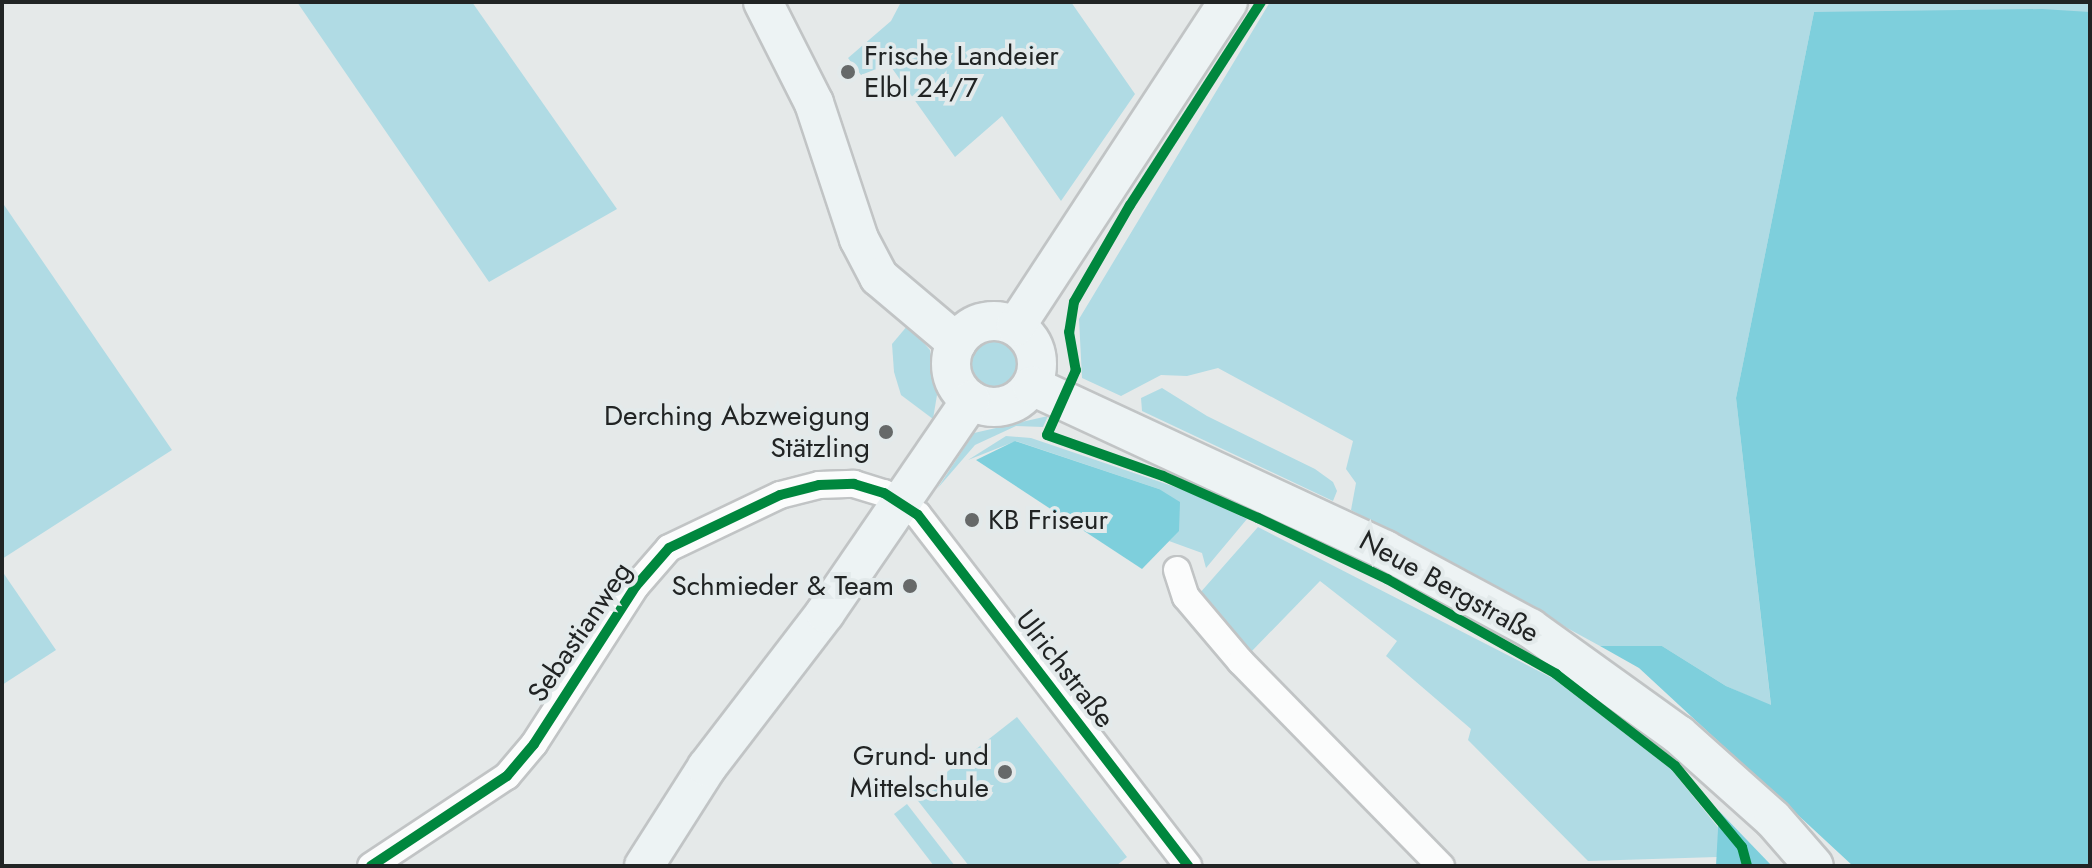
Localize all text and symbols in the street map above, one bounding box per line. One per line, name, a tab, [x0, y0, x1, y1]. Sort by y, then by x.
place label: Frische Landeier Elbl 24/7	[864, 39, 1059, 105]
marker: Frische Landeier Elbl 24/7	[839, 63, 857, 81]
place label: Derching Abzweigung Stätzling	[604, 399, 870, 465]
marker: Derching Abzweigung Stätzling	[877, 423, 895, 441]
place label: KB Friseur	[988, 503, 1108, 537]
marker: KB Friseur	[963, 511, 981, 529]
street label: Neue Bergstraße	[1353, 524, 1545, 650]
street label: Sebastianweg	[521, 556, 639, 708]
place label: Schmieder & Team	[671, 569, 894, 603]
marker: Schmieder & Team	[901, 577, 919, 595]
street label: Ulrichstraße	[1009, 603, 1121, 735]
place label: Grund- und Mittelschule	[850, 739, 989, 805]
marker: Grund- und Mittelschule	[996, 763, 1014, 781]

